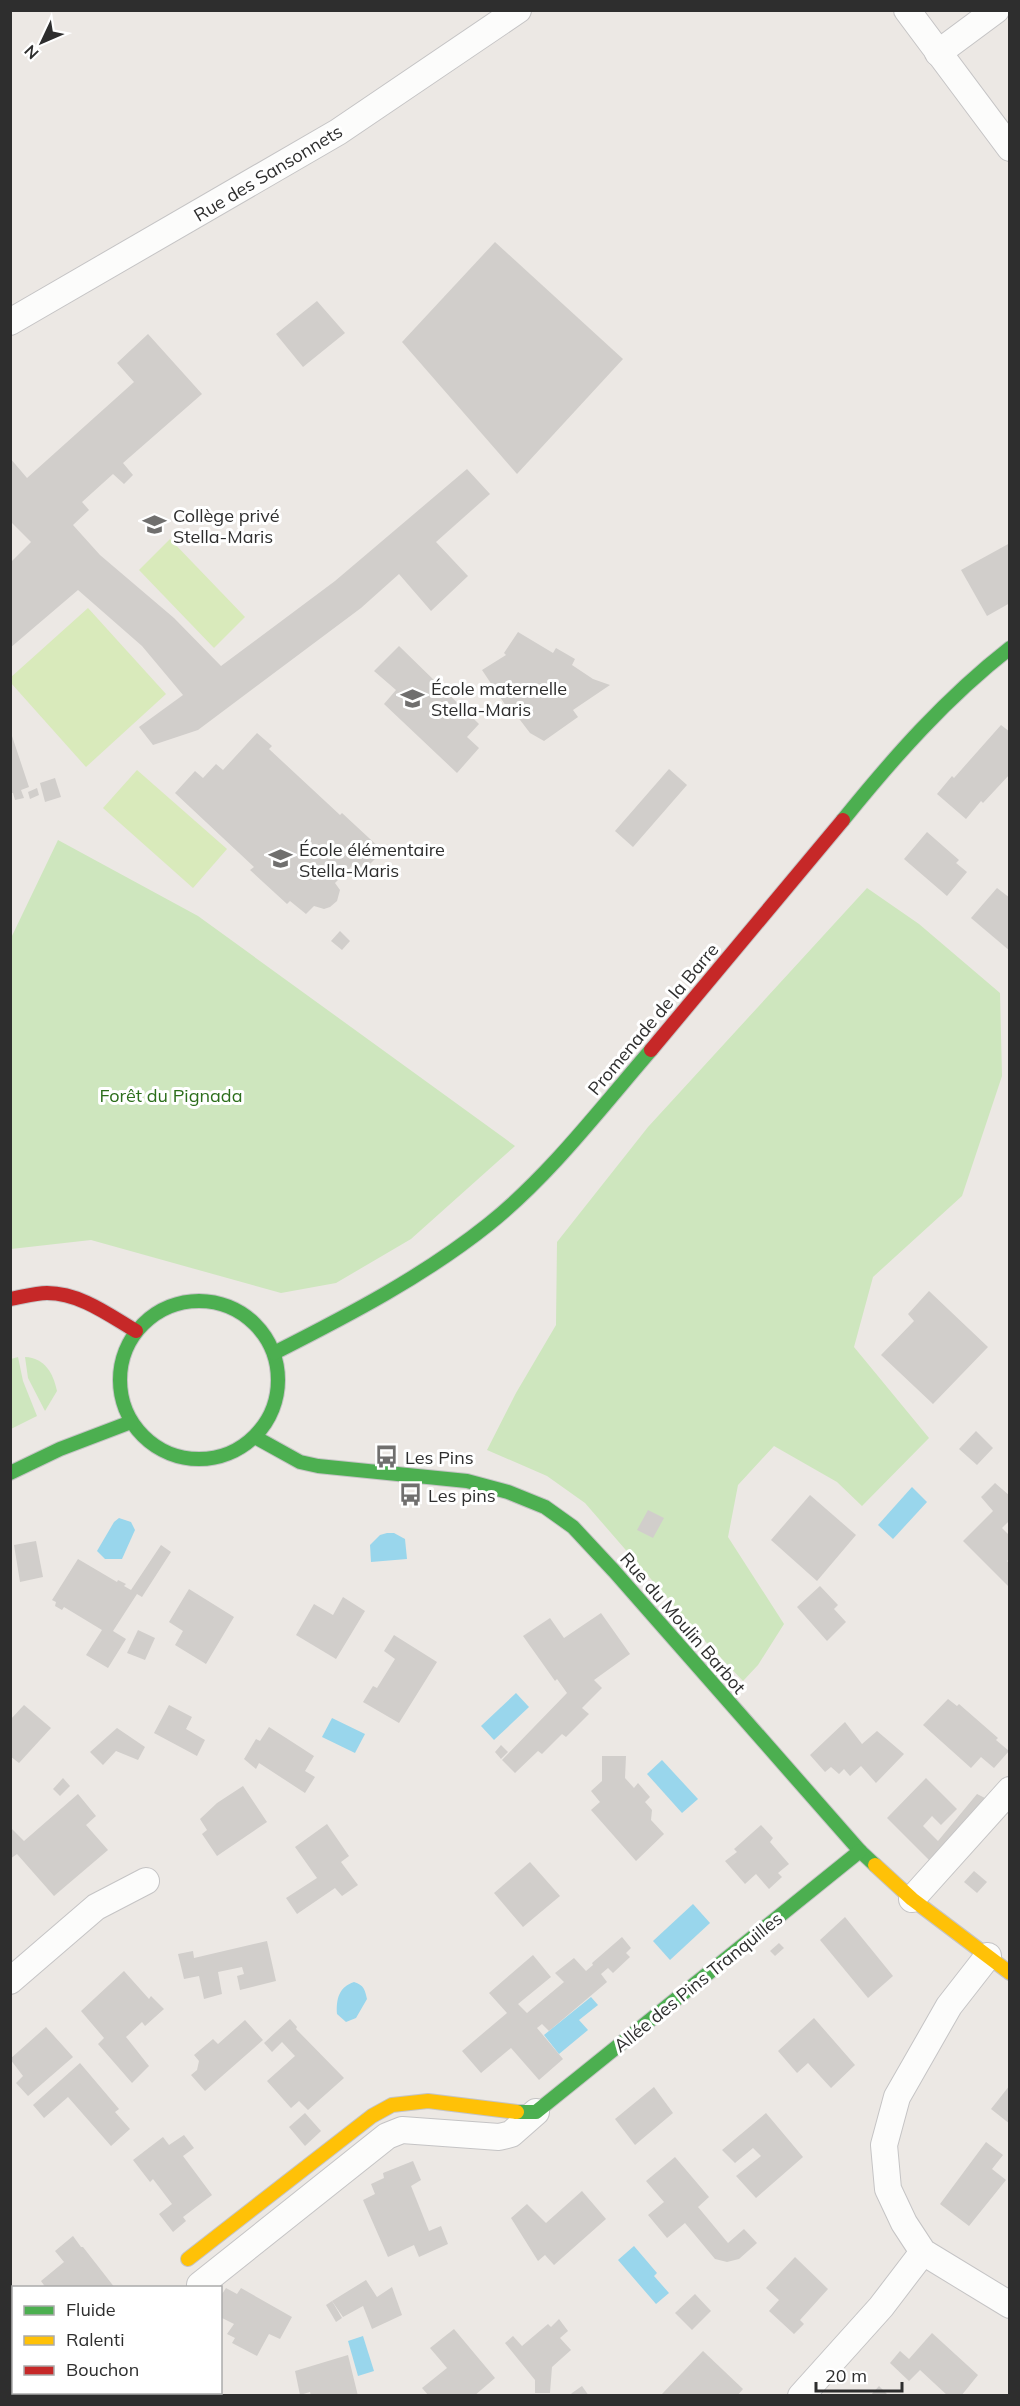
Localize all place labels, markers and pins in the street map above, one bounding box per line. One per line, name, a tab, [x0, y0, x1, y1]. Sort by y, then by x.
place label: Collège privé Stella-Maris	[173, 504, 280, 548]
school or university icon: Collège privé Stella-Maris	[142, 512, 168, 538]
place label: École maternelle Stella-Maris	[431, 677, 567, 721]
school or university icon: École maternelle Stella-Maris	[400, 685, 426, 711]
place label: École élémentaire Stella-Maris	[299, 838, 445, 882]
school or university icon: École élémentaire Stella-Maris	[268, 846, 294, 872]
bus stop icon: Les Pins	[374, 1444, 400, 1470]
place label: Les Pins	[405, 1446, 474, 1469]
bus stop icon: Les pins	[397, 1482, 423, 1508]
place label: Les pins	[428, 1484, 496, 1507]

